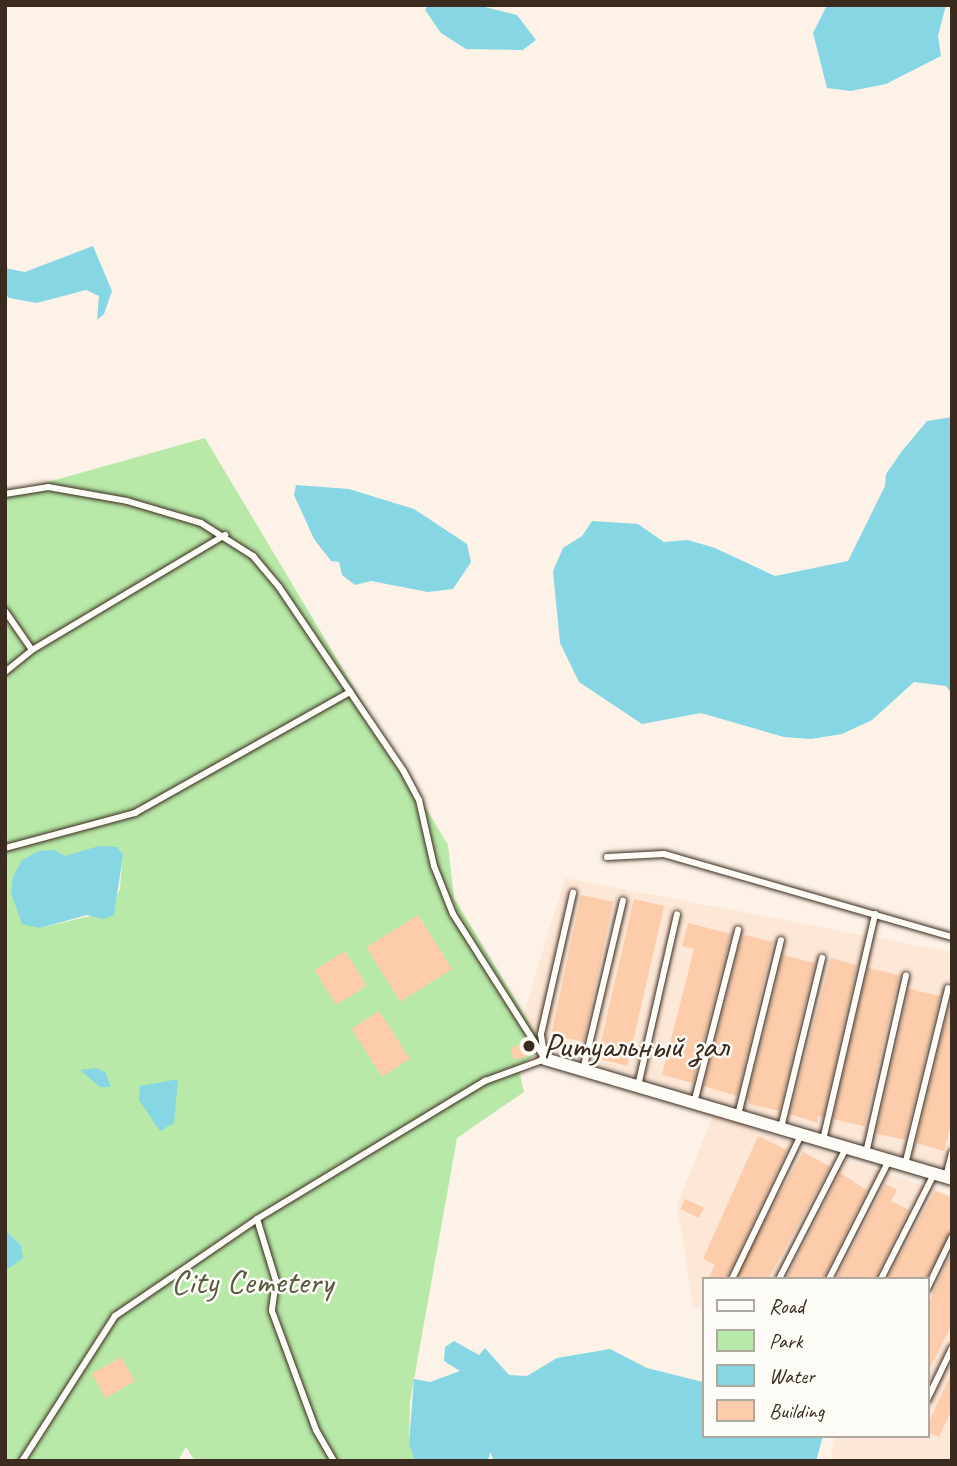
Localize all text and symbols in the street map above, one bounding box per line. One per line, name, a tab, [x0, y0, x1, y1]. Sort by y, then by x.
place label: Ритуальный зал	[543, 1025, 728, 1067]
marker: Ритуальный зал	[521, 1038, 537, 1054]
park label: City Cemetery	[171, 1261, 333, 1303]
legend	[702, 1277, 929, 1438]
text: Road	[769, 1293, 804, 1319]
text: Park	[769, 1328, 802, 1354]
text: Water	[769, 1363, 815, 1389]
text: Building	[769, 1398, 824, 1424]

